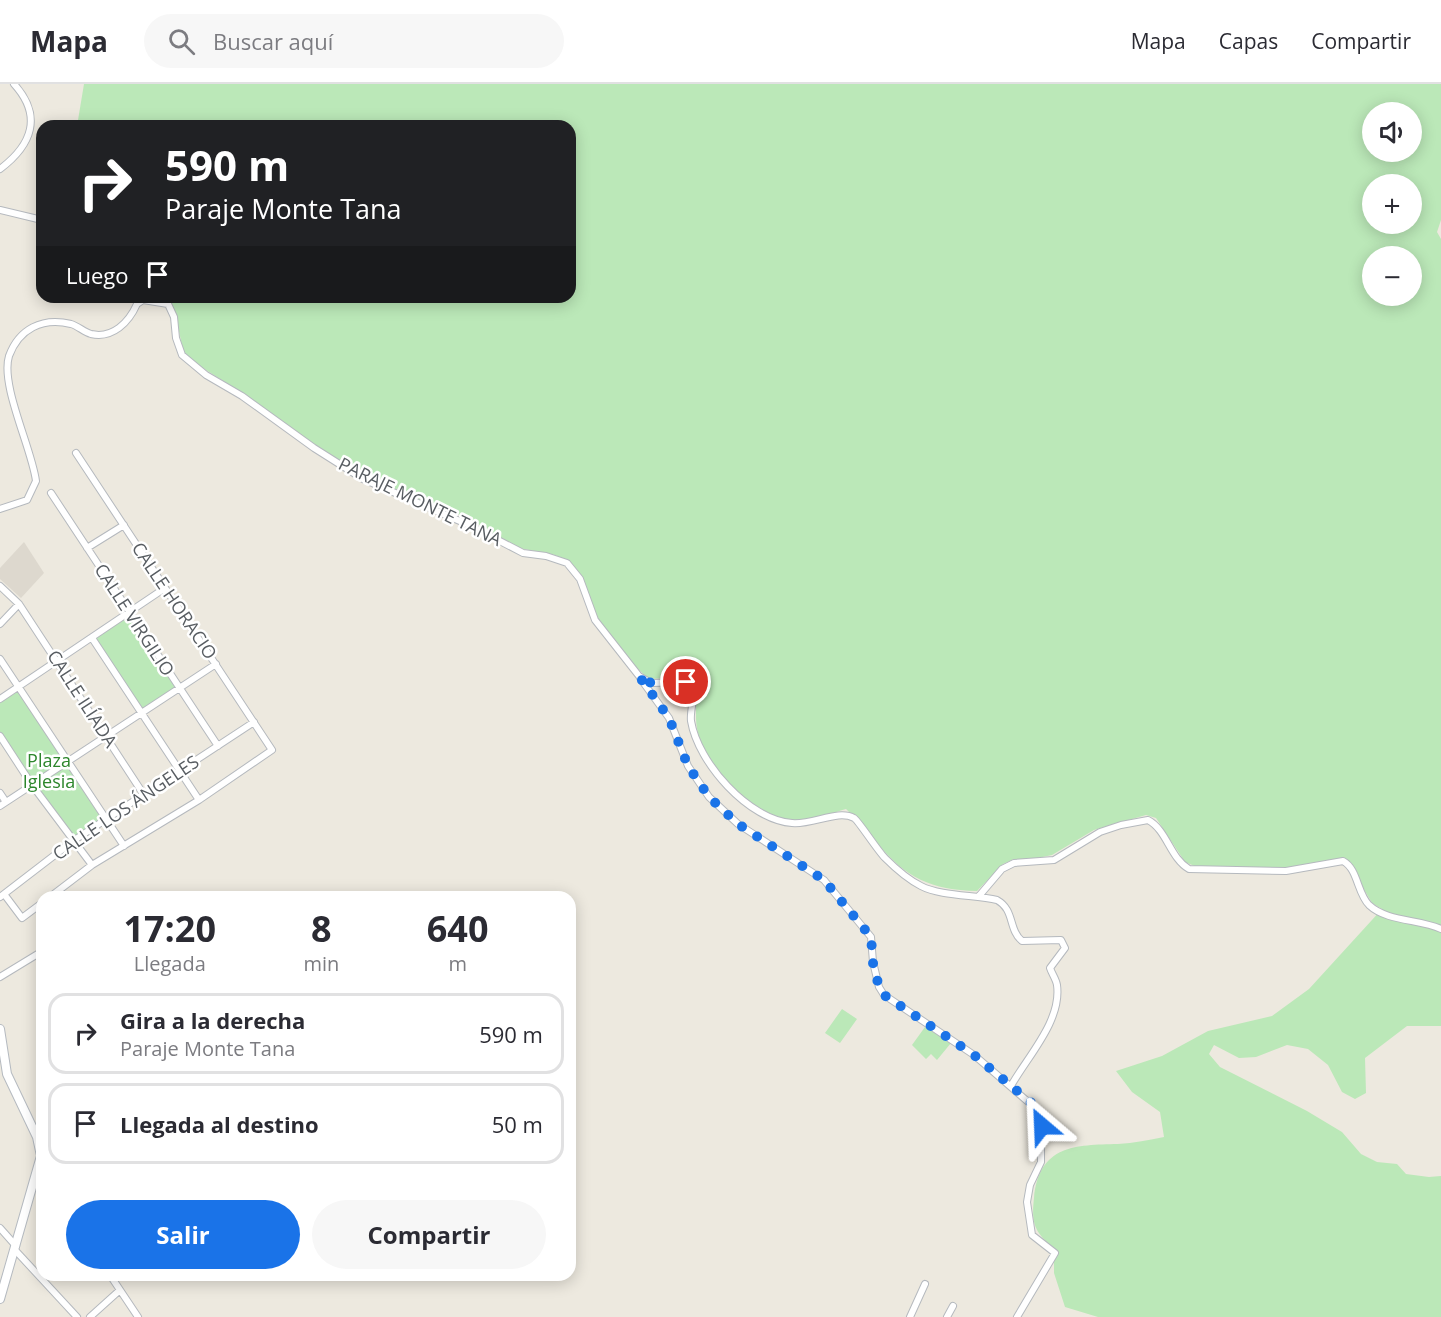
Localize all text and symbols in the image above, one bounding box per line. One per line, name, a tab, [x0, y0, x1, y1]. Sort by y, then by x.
search box	[144, 14, 564, 68]
text: Mapa	[30, 22, 108, 60]
icon: search	[165, 25, 198, 58]
text: Buscar aquí	[213, 26, 333, 56]
text: Mapa	[1131, 27, 1186, 55]
text: Capas	[1219, 27, 1278, 55]
text: Compartir	[1311, 27, 1411, 55]
map controls	[1362, 102, 1422, 306]
button: sound	[1362, 102, 1422, 162]
text: 590 m	[165, 136, 289, 193]
icon: right	[66, 144, 144, 222]
button: +	[1362, 174, 1422, 234]
text: Paraje Monte Tana	[165, 190, 402, 227]
button: −	[1362, 246, 1422, 306]
icon: arrive	[141, 258, 174, 291]
text: Luego	[66, 260, 129, 290]
street label: PARAJE MONTE TANA	[335, 451, 507, 551]
street label: CALLE HORACIO	[127, 537, 223, 664]
street label: CALLE VIRGILIO	[89, 559, 180, 680]
street label: CALLE ILÍADA	[42, 645, 124, 752]
pin	[660, 656, 711, 707]
icon: arrive	[669, 665, 702, 698]
park label: Plaza Iglesia	[23, 748, 75, 793]
street label: CALLE LOS ÁNGELES	[48, 749, 203, 865]
text: 17:20	[123, 904, 216, 953]
text: 8	[311, 904, 332, 953]
text: 640	[427, 904, 489, 953]
text: Llegada	[134, 950, 206, 977]
text: min	[303, 950, 339, 977]
text: m	[448, 950, 467, 977]
text: Gira a la derecha	[120, 1005, 305, 1035]
icon: right	[69, 1017, 102, 1050]
text: 590 m	[479, 1019, 543, 1049]
text: Paraje Monte Tana	[120, 1035, 295, 1062]
position arrow	[1010, 1094, 1074, 1158]
icon: arrive	[69, 1107, 102, 1140]
text: Llegada al destino	[120, 1109, 319, 1139]
text: 50 m	[492, 1109, 543, 1139]
button: Salir	[66, 1200, 300, 1269]
button: Compartir	[312, 1200, 546, 1269]

